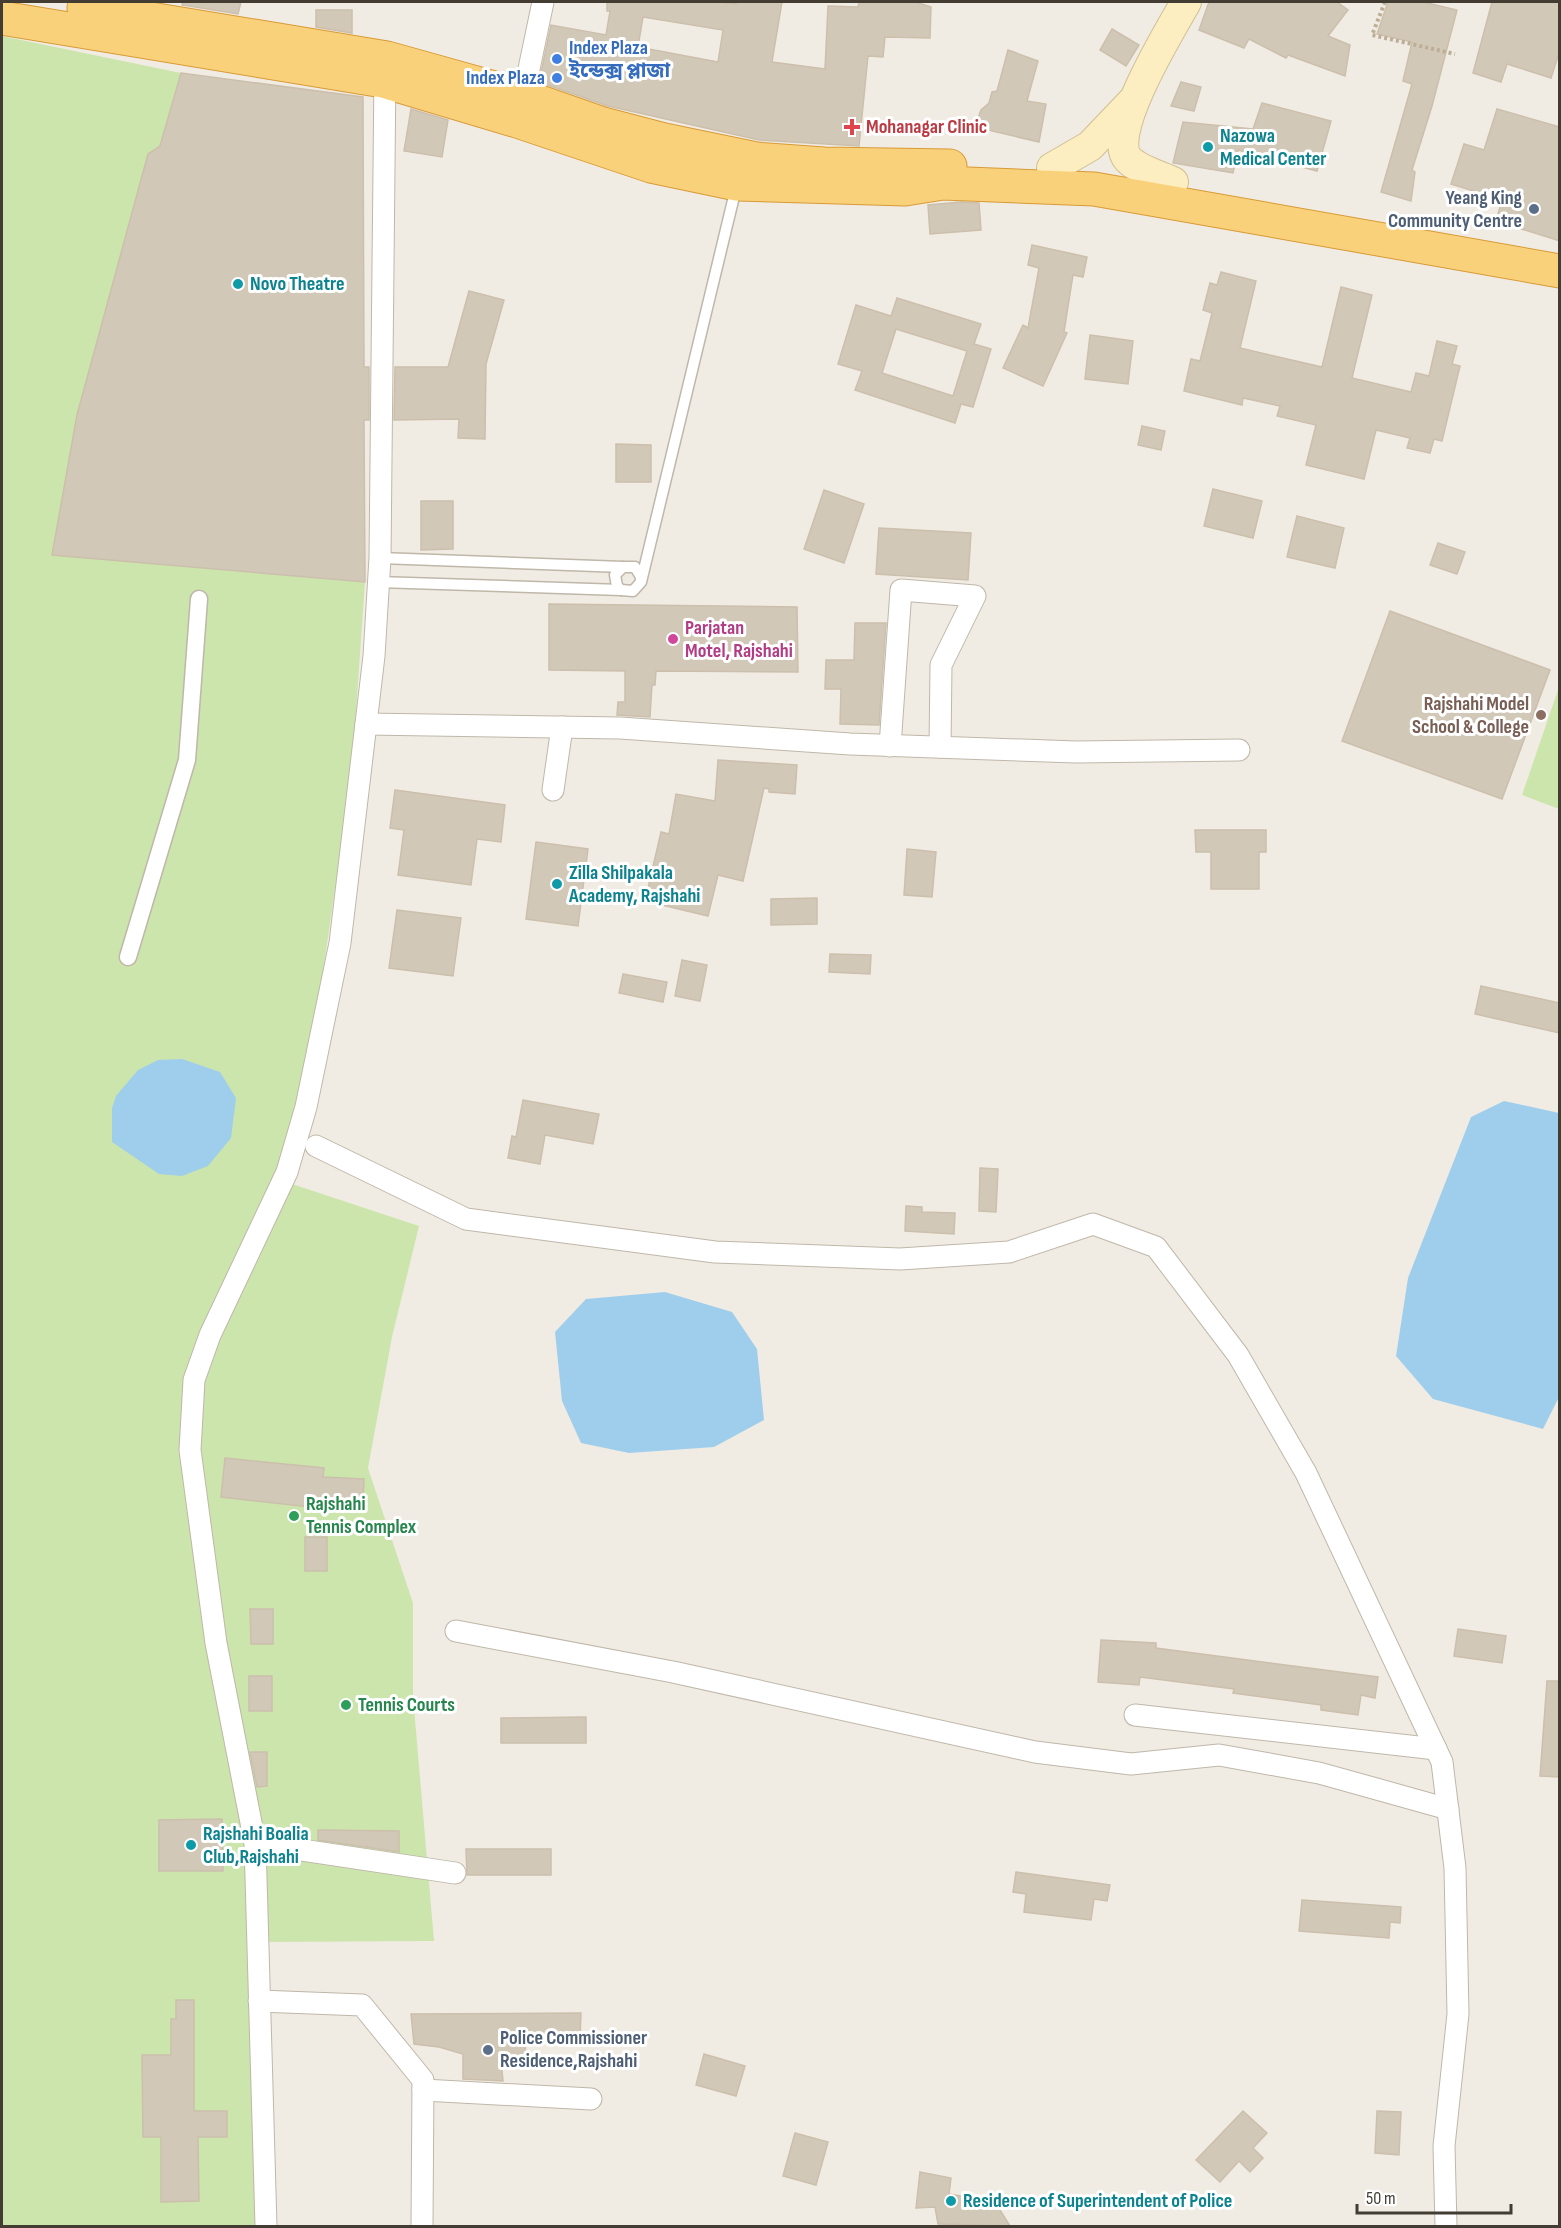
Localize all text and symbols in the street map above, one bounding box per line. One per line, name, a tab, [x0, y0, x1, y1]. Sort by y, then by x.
place label: Index Plaza ইন্ডেক্স প্লাজা	[568, 36, 670, 83]
marker: Index Plaza ইন্ডেক্স প্লাজা	[550, 52, 564, 66]
place label: Index Plaza	[466, 66, 545, 90]
marker: Index Plaza	[550, 71, 564, 85]
place label: Mohanagar Clinic	[866, 115, 987, 139]
marker: Mohanagar Clinic	[843, 118, 861, 136]
place label: Nazowa Medical Center	[1220, 124, 1327, 171]
marker: Nazowa Medical Center	[1201, 140, 1215, 154]
place label: Yeang King Community Centre	[1388, 186, 1523, 233]
marker: Yeang King Community Centre	[1527, 202, 1541, 216]
place label: Novo Theatre	[250, 272, 345, 296]
marker: Novo Theatre	[231, 277, 245, 291]
place label: Parjatan Motel, Rajshahi	[685, 616, 793, 663]
marker: Parjatan Motel, Rajshahi	[666, 632, 680, 646]
place label: Rajshahi Model School & College	[1412, 692, 1529, 739]
marker: Rajshahi Model School & College	[1534, 708, 1548, 722]
place label: Zilla Shilpakala Academy, Rajshahi	[568, 861, 700, 908]
marker: Zilla Shilpakala Academy, Rajshahi	[550, 877, 564, 891]
place label: Rajshahi Tennis Complex	[306, 1492, 417, 1539]
marker: Rajshahi Tennis Complex	[287, 1509, 301, 1523]
place label: Tennis Courts	[358, 1693, 455, 1717]
marker: Tennis Courts	[339, 1698, 353, 1712]
place label: Rajshahi Boalia Club,Rajshahi	[203, 1822, 309, 1869]
marker: Rajshahi Boalia Club,Rajshahi	[184, 1838, 198, 1852]
place label: Police Commissioner Residence,Rajshahi	[500, 2026, 647, 2073]
marker: Police Commissioner Residence,Rajshahi	[481, 2043, 495, 2057]
scale bar	[1357, 2177, 1512, 2215]
text: 50 m	[1366, 2188, 1396, 2209]
place label: Residence of Superintendent of Police	[963, 2189, 1232, 2213]
marker: Residence of Superintendent of Police	[944, 2194, 958, 2208]

